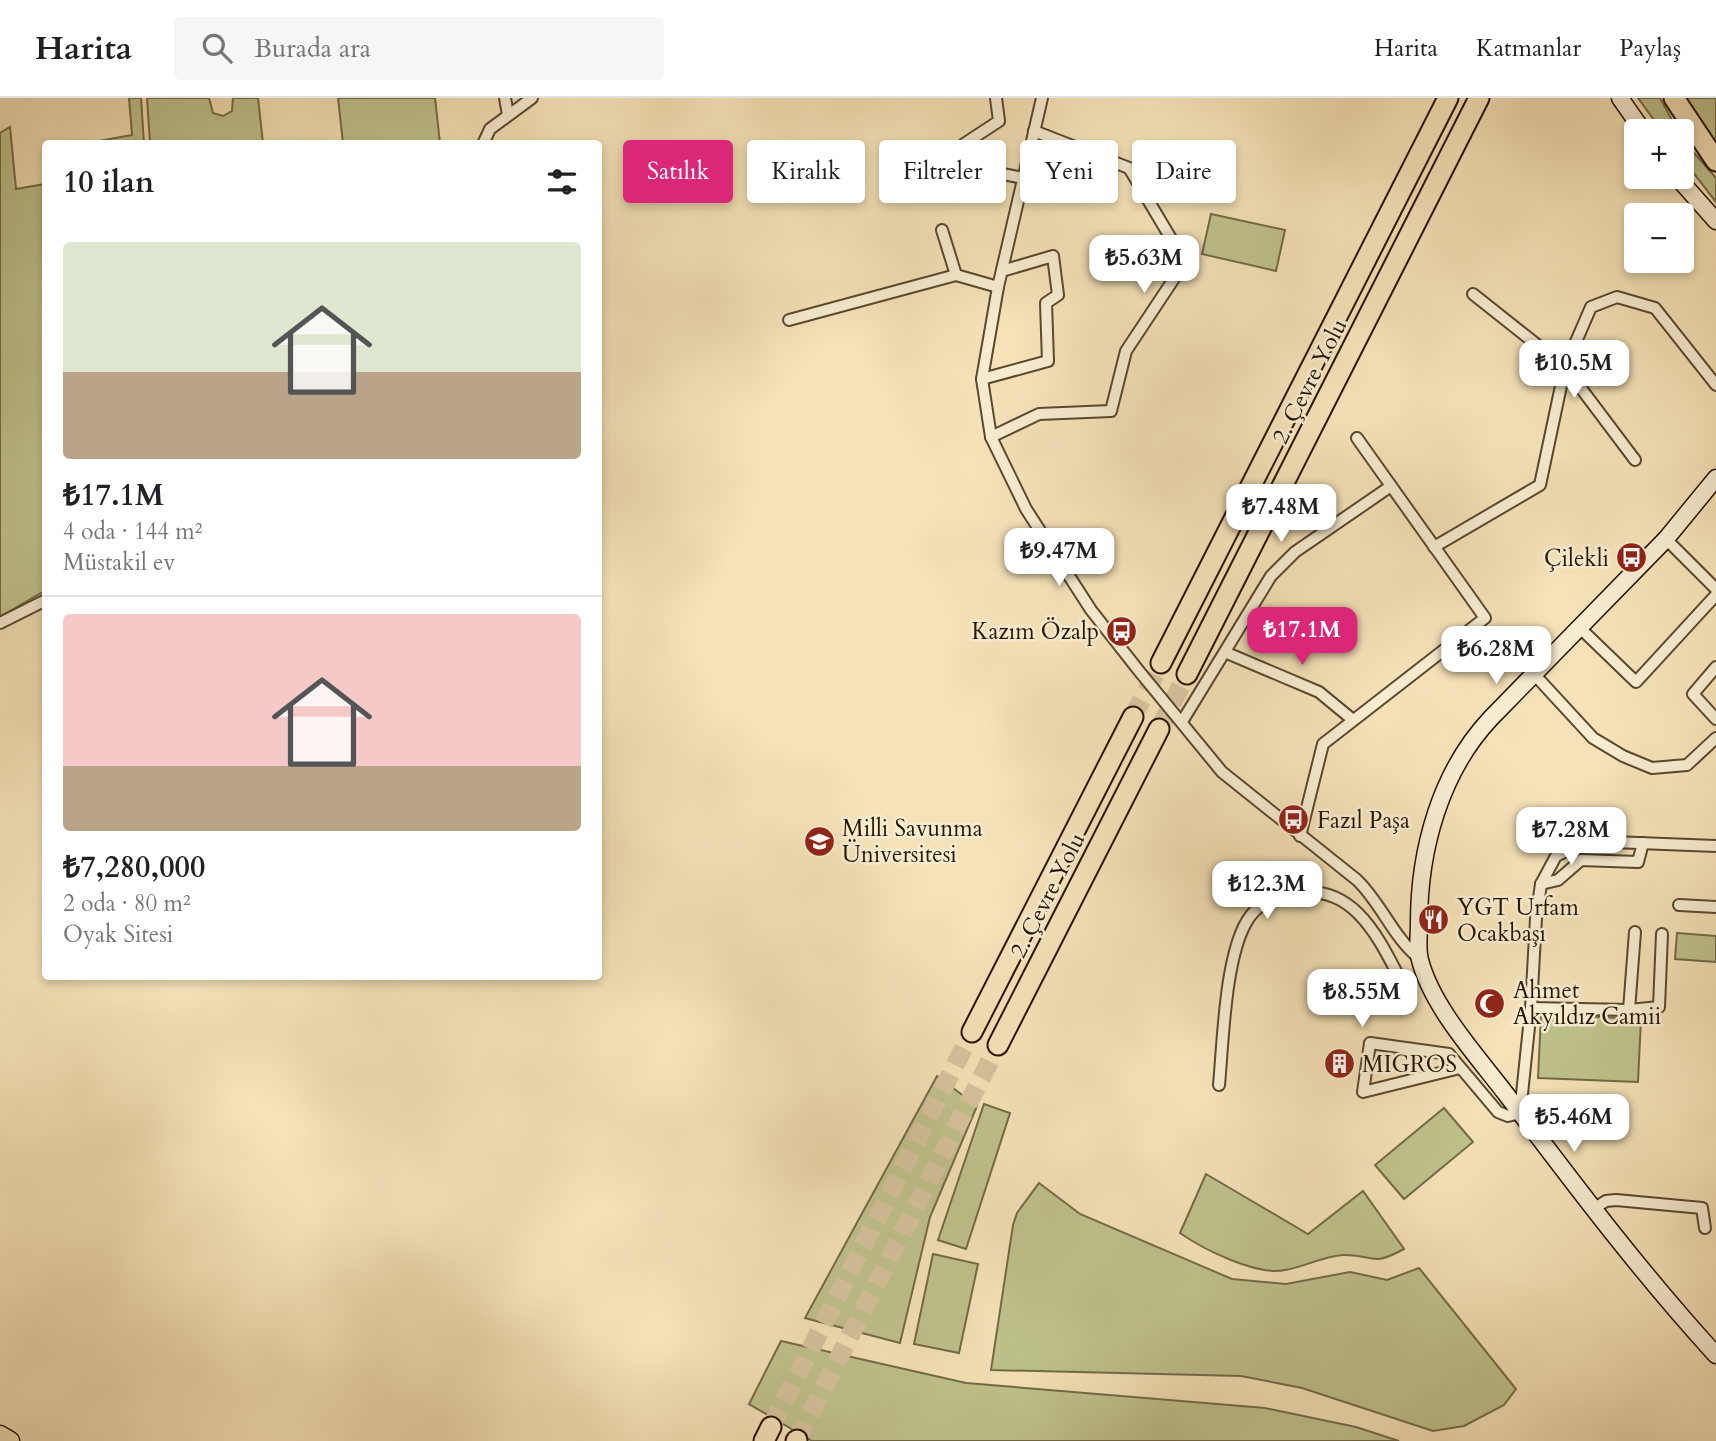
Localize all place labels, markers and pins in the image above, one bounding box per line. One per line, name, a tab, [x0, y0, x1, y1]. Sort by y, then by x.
pin: ₺5.63M	[1087, 236, 1201, 295]
pin: ₺10.5M	[1517, 341, 1631, 400]
pin: ₺7.48M	[1224, 484, 1338, 544]
pin: ₺9.47M	[1002, 528, 1116, 588]
bus stop icon: Çilekli	[1615, 541, 1649, 575]
place label: Çilekli	[1544, 543, 1609, 574]
pin: ₺17.1M	[1245, 608, 1359, 667]
bus stop icon: Kazım Özalp	[1105, 614, 1139, 648]
place label: Kazım Özalp	[971, 616, 1099, 647]
pin: ₺6.28M	[1439, 626, 1553, 686]
bus stop icon: Fazıl Paşa	[1277, 803, 1311, 837]
place label: Fazıl Paşa	[1317, 805, 1410, 836]
pin: ₺7.28M	[1514, 808, 1628, 867]
place label: Milli Savunma Üniversitesi	[842, 813, 983, 870]
school or university icon: Milli Savunma Üniversitesi	[802, 824, 836, 858]
pin: ₺12.3M	[1210, 862, 1324, 921]
place label: YGT Urfam Ocakbaşı	[1457, 892, 1580, 949]
restaurant icon: YGT Urfam Ocakbaşı	[1417, 903, 1451, 937]
pin: ₺8.55M	[1305, 970, 1419, 1029]
place label: Ahmet Akyıldız Camii	[1513, 975, 1661, 1032]
mosque icon: Ahmet Akyıldız Camii	[1473, 986, 1507, 1020]
building icon: MIGROS	[1322, 1047, 1356, 1081]
place label: MIGROS	[1362, 1049, 1457, 1080]
pin: ₺5.46M	[1517, 1094, 1631, 1154]

